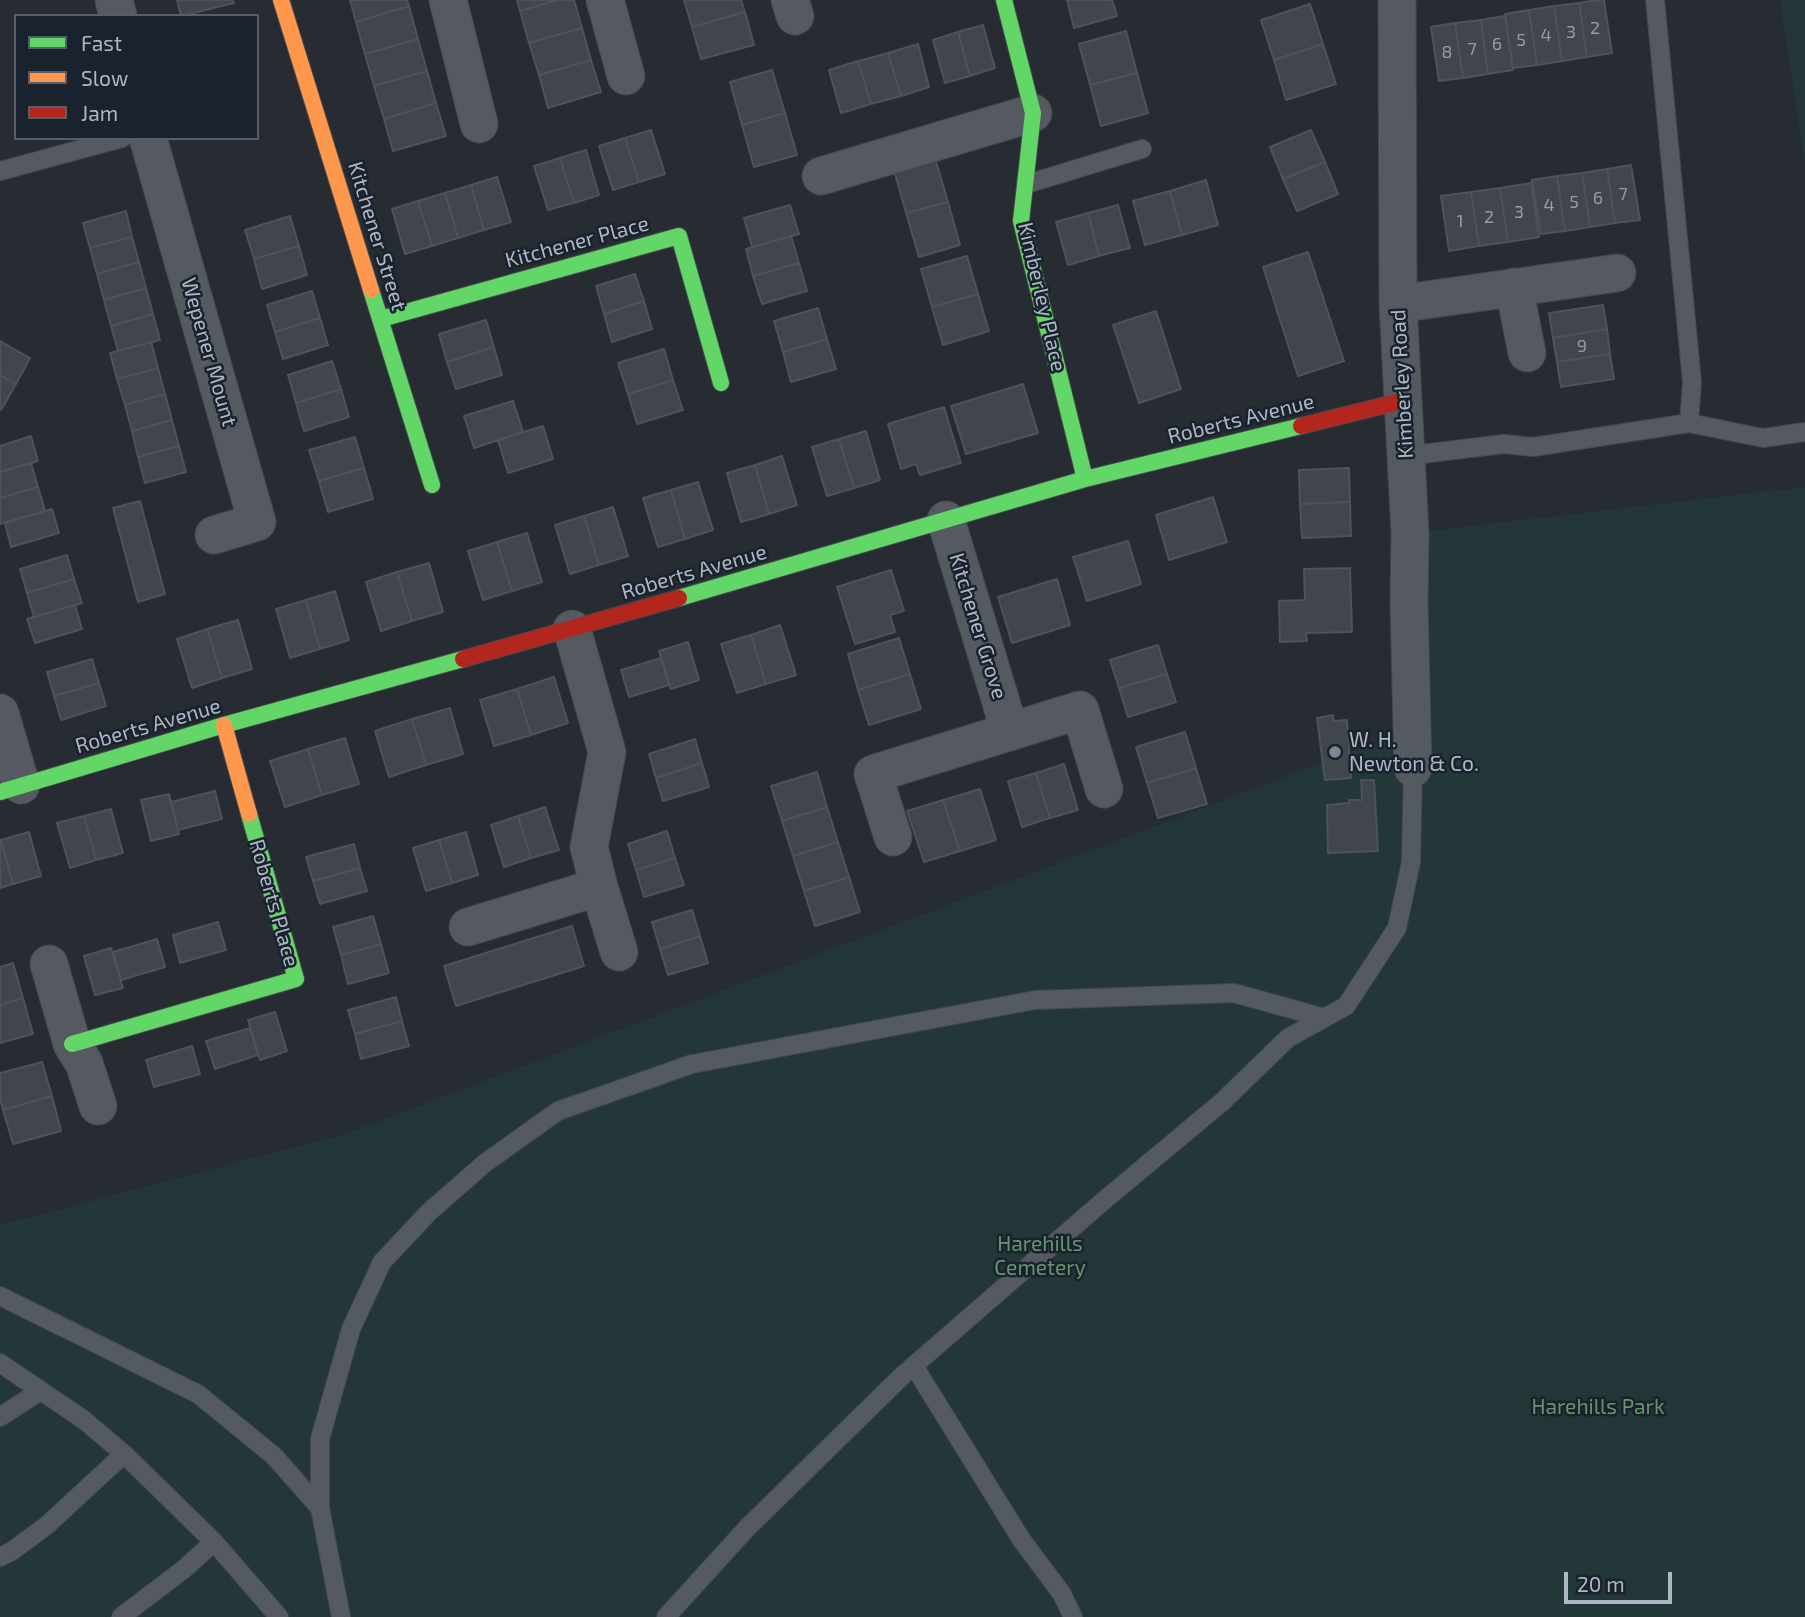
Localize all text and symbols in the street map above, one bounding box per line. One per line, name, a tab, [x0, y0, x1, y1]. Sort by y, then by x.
legend	[14, 14, 259, 140]
house number: 2	[1590, 17, 1600, 39]
house number: 3	[1566, 21, 1576, 43]
house number: 4	[1540, 24, 1552, 46]
house number: 5	[1516, 29, 1526, 51]
text: Fast	[81, 30, 122, 55]
house number: 6	[1492, 33, 1502, 55]
house number: 7	[1467, 38, 1477, 60]
house number: 8	[1442, 41, 1452, 63]
text: Slow	[81, 65, 128, 90]
text: Jam	[81, 100, 118, 125]
street label: Kitchener Street	[342, 159, 412, 313]
house number: 7	[1618, 183, 1628, 205]
house number: 6	[1593, 187, 1603, 209]
house number: 5	[1569, 191, 1579, 213]
house number: 4	[1543, 194, 1555, 216]
house number: 3	[1514, 201, 1524, 223]
house number: 2	[1484, 206, 1494, 228]
house number: 1	[1456, 210, 1464, 232]
street label: Kitchener Place	[503, 211, 651, 273]
street label: Kimberley Place	[1013, 220, 1071, 374]
street label: Wepener Mount	[176, 275, 242, 429]
street label: Kimberley Road	[1386, 309, 1418, 459]
house number: 9	[1577, 335, 1587, 357]
street label: Roberts Avenue	[1165, 389, 1317, 449]
street label: Roberts Avenue	[618, 539, 770, 605]
street label: Kitchener Grove	[944, 550, 1012, 702]
street label: Roberts Avenue	[72, 693, 224, 759]
place label: W. H. Newton & Co.	[1349, 727, 1479, 777]
marker: W. H. Newton & Co.	[1327, 744, 1343, 760]
street label: Roberts Place	[244, 836, 304, 970]
park label: Harehills Cemetery	[994, 1231, 1086, 1281]
park label: Harehills Park	[1531, 1394, 1665, 1420]
scale bar	[1567, 1558, 1675, 1602]
text: 20 m	[1577, 1571, 1625, 1596]

